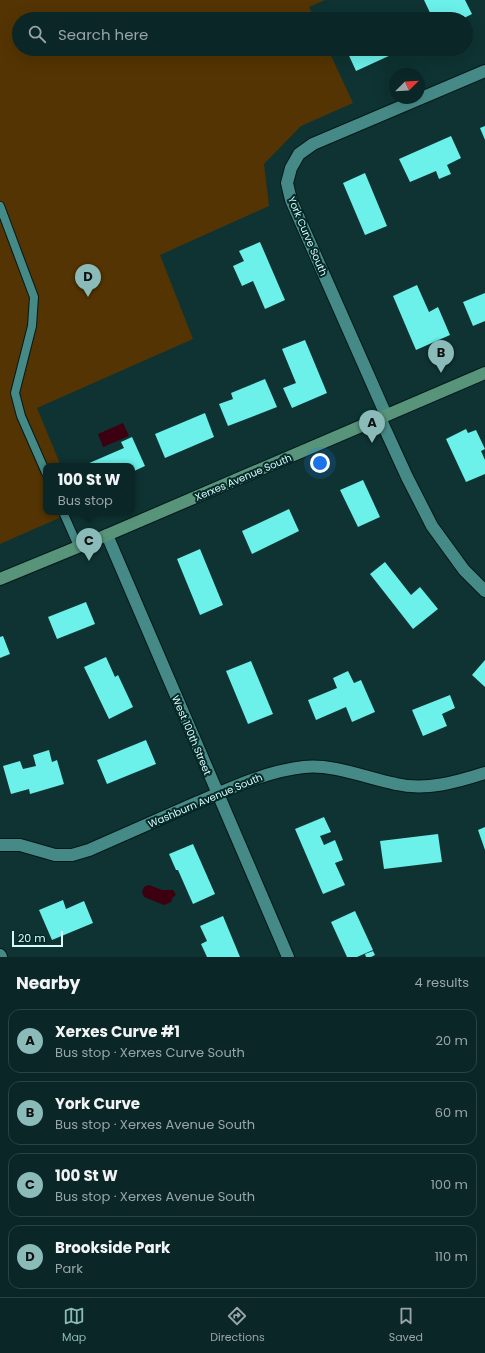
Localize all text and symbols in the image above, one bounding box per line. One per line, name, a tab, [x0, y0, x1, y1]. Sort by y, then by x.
search box	[12, 12, 473, 56]
icon: search	[26, 23, 48, 45]
text: Search here	[58, 24, 148, 45]
north arrow	[389, 68, 425, 104]
street label: York Curve South	[284, 194, 331, 278]
pin: D	[75, 264, 101, 297]
pin: B	[428, 340, 454, 373]
pin: A	[359, 410, 385, 443]
street label: Xerxes Avenue South	[192, 450, 294, 505]
your location	[310, 453, 330, 473]
popup	[43, 463, 135, 515]
text: 100 St W	[58, 469, 120, 490]
text: Bus stop	[58, 491, 113, 510]
pin: C	[76, 528, 102, 561]
street label: West 100th Street	[168, 693, 215, 778]
street label: Washburn Avenue South	[146, 770, 265, 831]
scale bar	[12, 929, 63, 948]
text: 20 m	[18, 930, 46, 946]
text: Nearby	[16, 971, 80, 995]
text: 4 results	[415, 973, 469, 992]
text: Xerxes Curve #1	[55, 1021, 180, 1042]
text: A	[25, 1031, 35, 1050]
text: 20 m	[435, 1031, 468, 1050]
text: Bus stop · Xerxes Curve South	[55, 1043, 245, 1062]
text: York Curve	[55, 1093, 140, 1114]
text: B	[26, 1103, 34, 1122]
text: 60 m	[435, 1103, 468, 1122]
text: Bus stop · Xerxes Avenue South	[55, 1115, 255, 1134]
text: 100 St W	[55, 1165, 118, 1186]
text: C	[25, 1175, 35, 1194]
text: 100 m	[431, 1175, 468, 1194]
text: Bus stop · Xerxes Avenue South	[55, 1187, 255, 1206]
text: Brookside Park	[55, 1237, 170, 1258]
text: D	[25, 1247, 35, 1266]
text: 110 m	[435, 1247, 468, 1266]
text: Park	[55, 1259, 83, 1278]
tab: Map	[62, 1305, 86, 1346]
tab: Directions	[210, 1305, 265, 1346]
tab: Saved	[389, 1305, 423, 1346]

